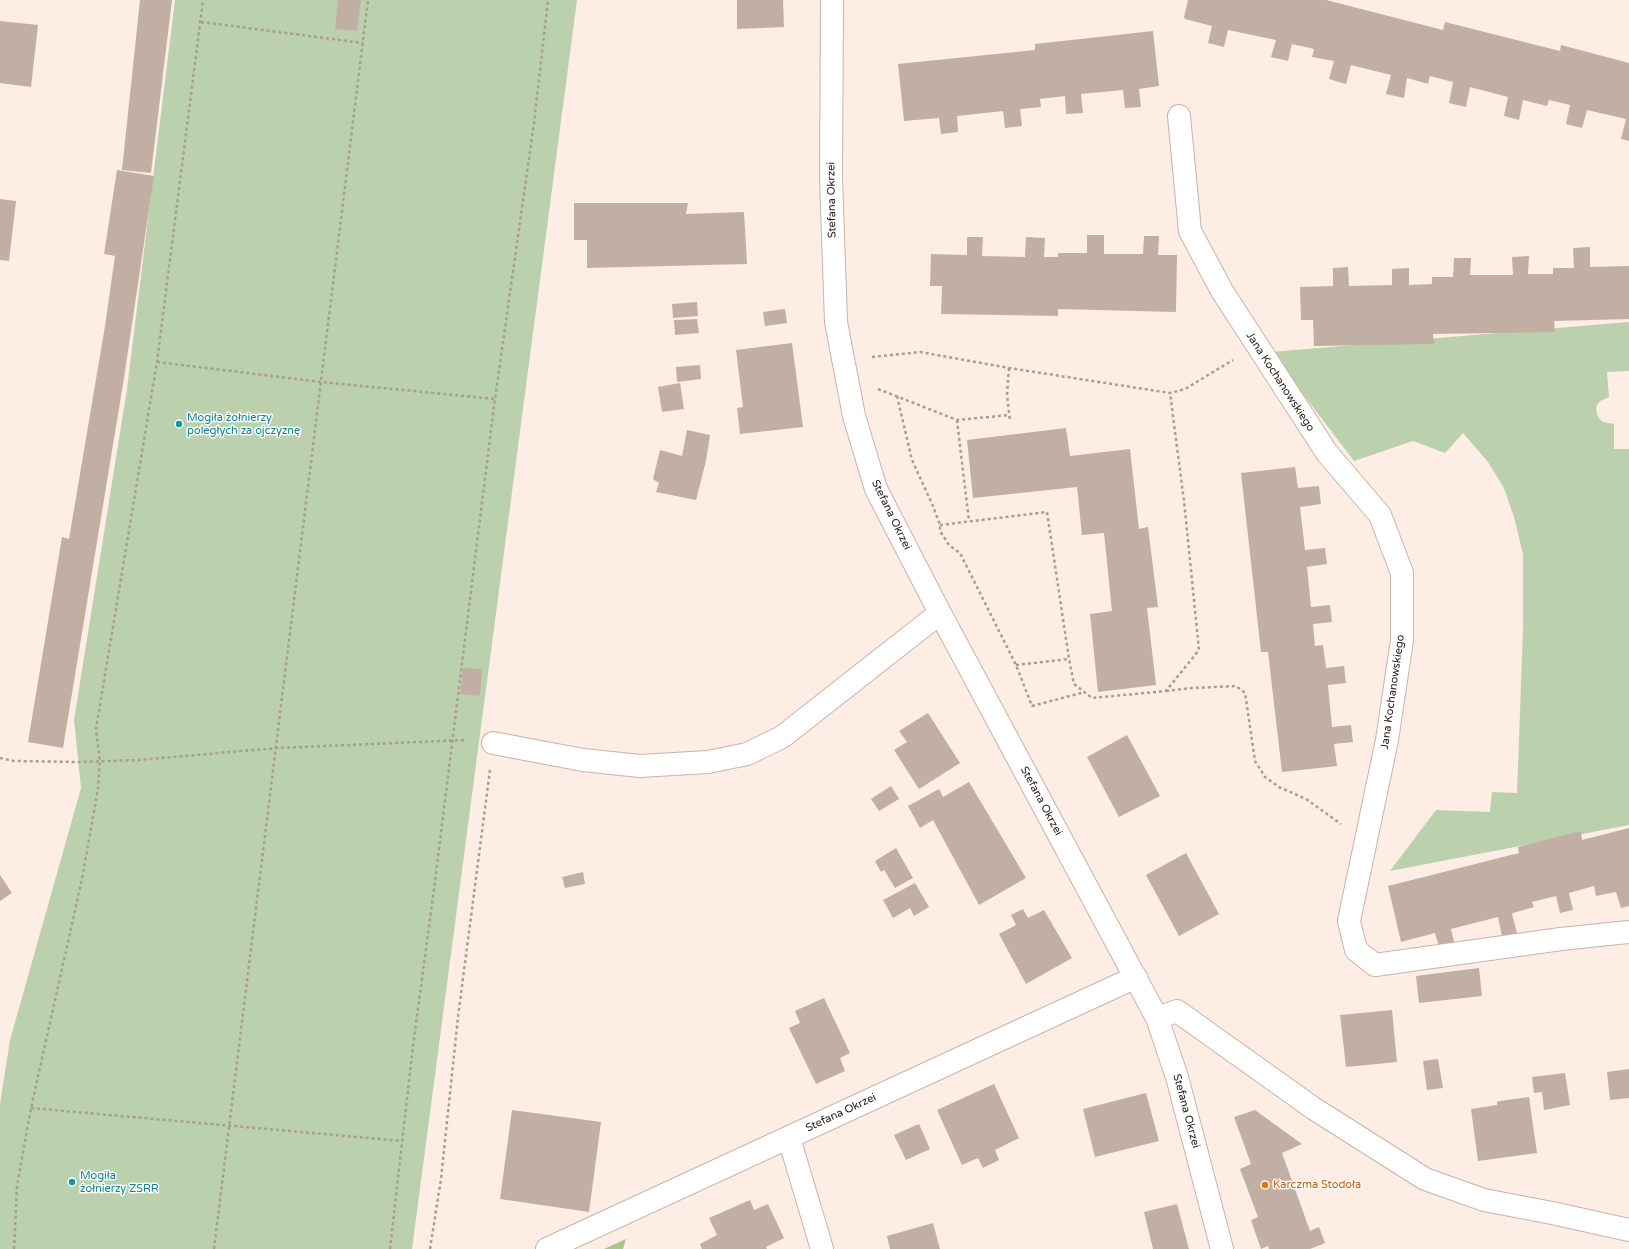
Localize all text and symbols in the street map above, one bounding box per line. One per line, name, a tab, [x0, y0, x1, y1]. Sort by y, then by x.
street label: Stefana Okrzei	[825, 162, 839, 238]
street label: Jana Kochanowskiego	[1243, 330, 1317, 434]
place label: Mogiła żołnierzy poległych za ojczyznę	[187, 411, 300, 437]
marker: Mogiła żołnierzy poległych za ojczyznę	[174, 419, 184, 429]
street label: Stefana Okrzei	[868, 478, 914, 552]
street label: Jana Kochanowskiego	[1378, 634, 1408, 750]
street label: Stefana Okrzei	[1017, 764, 1065, 838]
street label: Stefana Okrzei	[1170, 1072, 1202, 1150]
street label: Stefana Okrzei	[804, 1091, 878, 1135]
place label: Mogiła żołnierzy ZSRR	[80, 1169, 159, 1195]
marker: Mogiła żołnierzy ZSRR	[67, 1177, 77, 1187]
place label: Karczma Stodoła	[1273, 1178, 1361, 1192]
marker: Karczma Stodoła	[1260, 1180, 1270, 1190]

